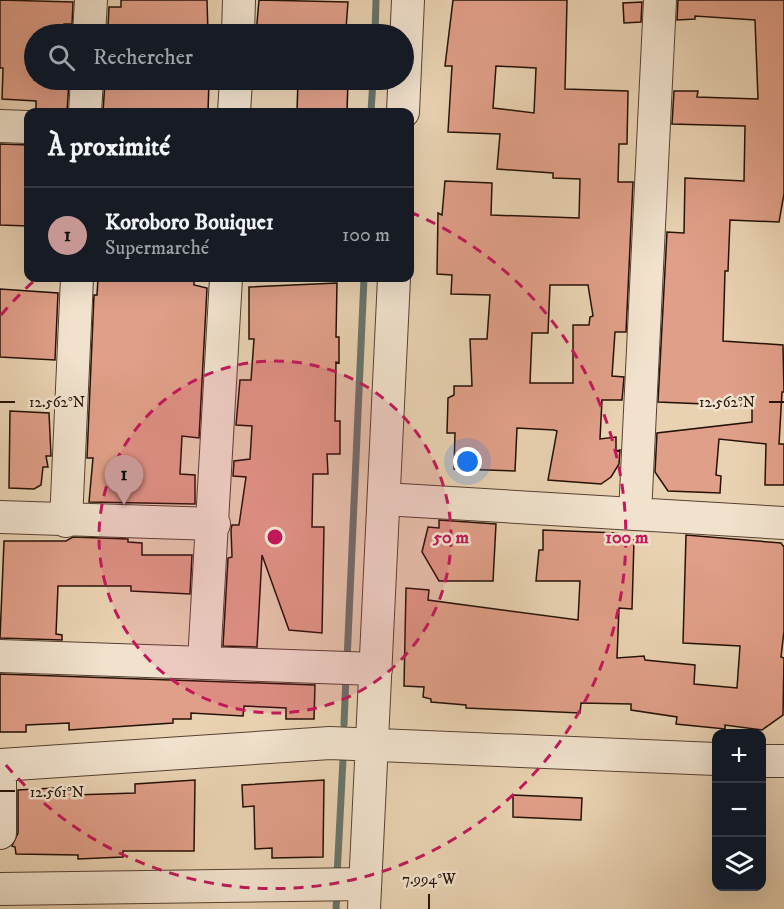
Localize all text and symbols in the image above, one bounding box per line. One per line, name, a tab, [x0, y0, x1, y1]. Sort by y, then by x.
search box	[24, 24, 414, 90]
icon: search	[45, 41, 78, 74]
text: Rechercher	[93, 44, 193, 71]
text: À proximité	[48, 131, 170, 164]
text: Koroboro Bouique1	[105, 209, 274, 236]
text: 1	[64, 223, 71, 248]
text: 100 m	[342, 223, 390, 248]
text: Supermarché	[105, 236, 209, 261]
text: 12.562°N	[29, 393, 85, 412]
text: 12.562°N	[699, 393, 755, 412]
your location	[453, 447, 482, 476]
pin: 1	[104, 456, 144, 505]
centre of rings	[265, 527, 285, 547]
text: 50 m	[432, 527, 469, 549]
text: 100 m	[605, 527, 649, 549]
map controls	[712, 729, 766, 891]
button: +	[712, 729, 766, 783]
text: 12.561°N	[30, 783, 84, 802]
button: −	[712, 783, 766, 837]
button: layers	[712, 837, 766, 891]
text: 7.994°W	[402, 870, 456, 889]

